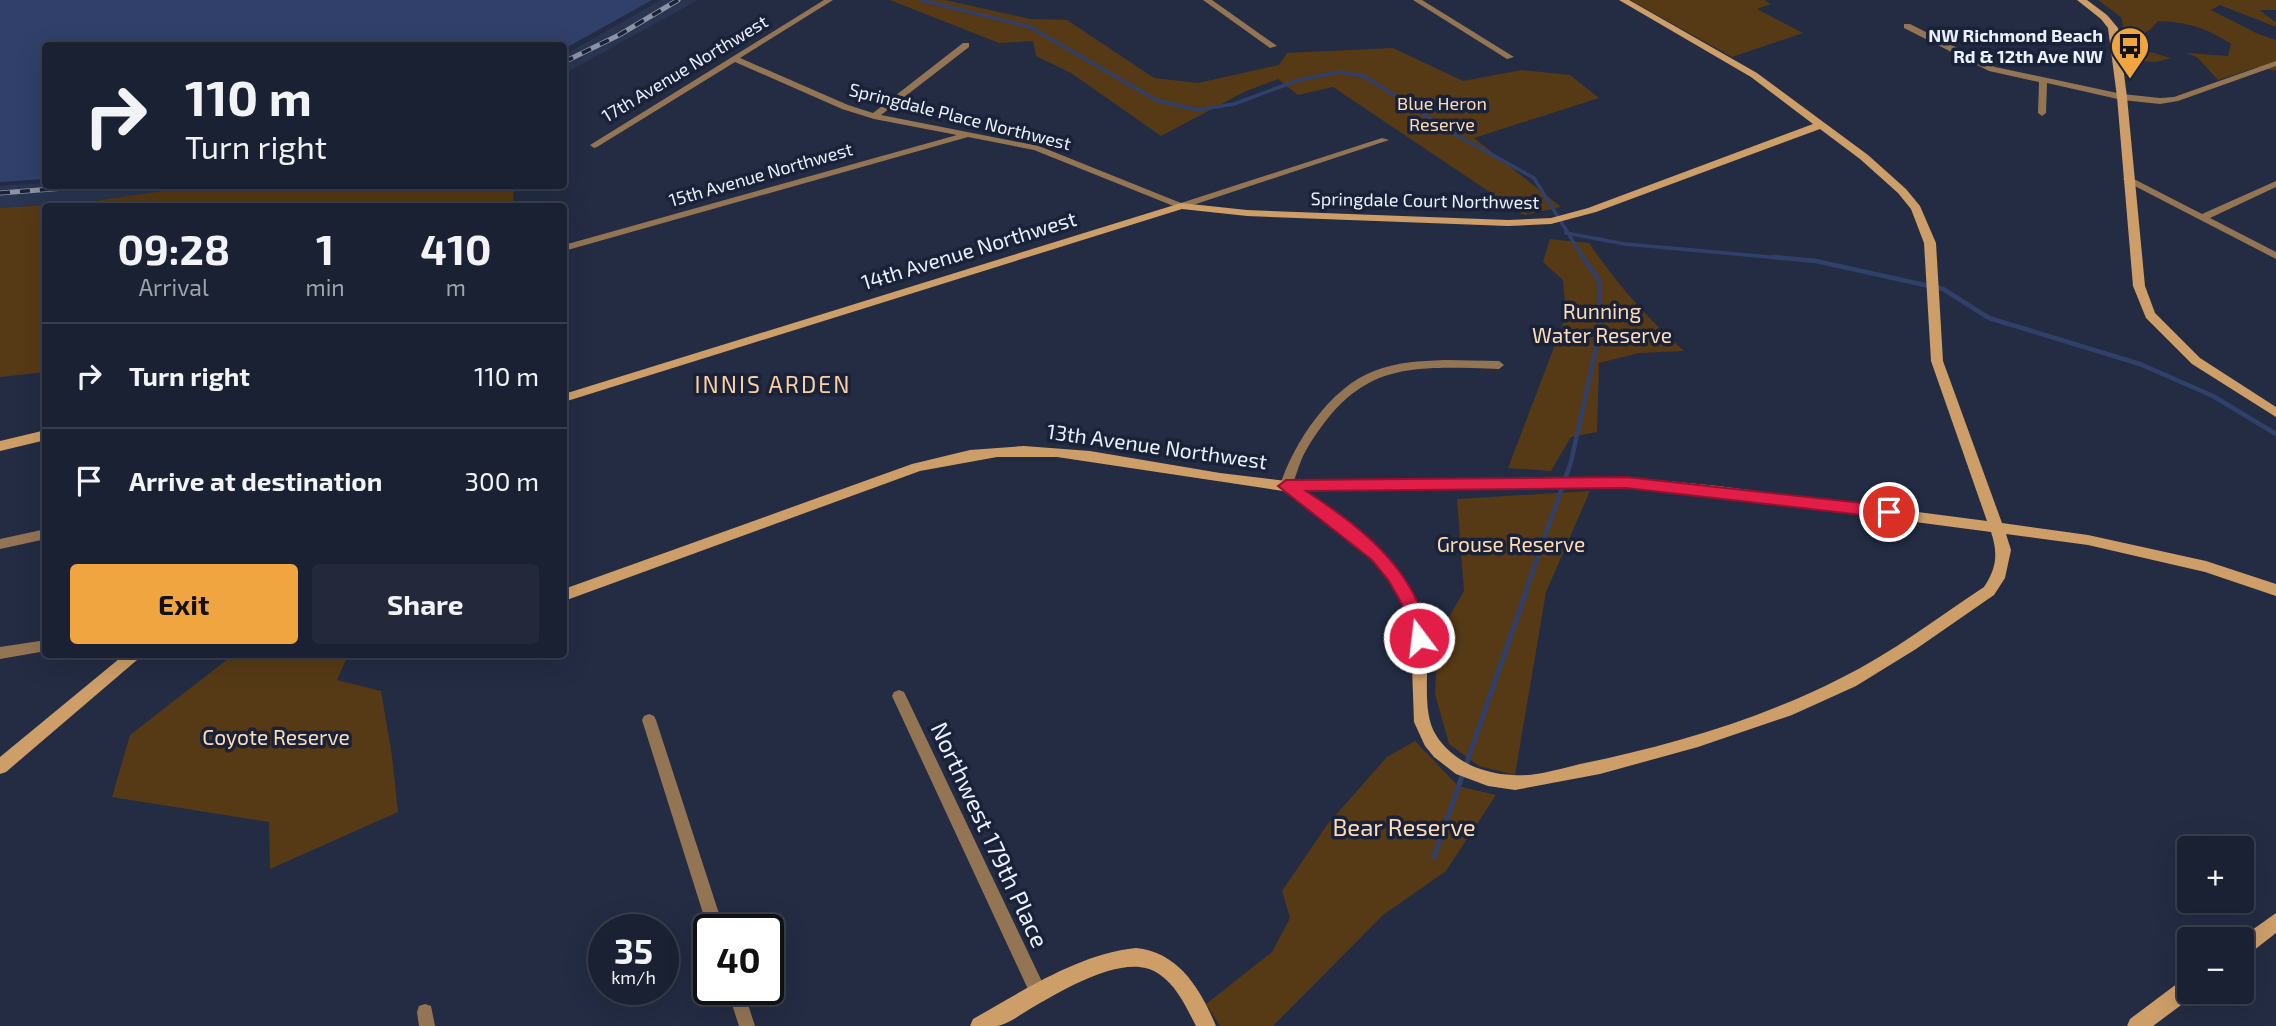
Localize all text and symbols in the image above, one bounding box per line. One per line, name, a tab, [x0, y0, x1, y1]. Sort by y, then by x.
street label: 17th Avenue Northwest	[598, 10, 771, 126]
place label: NW Richmond Beach Rd & 12th Ave NW	[1928, 24, 2103, 67]
bus stop icon: NW Richmond Beach Rd & 12th Ave NW	[2109, 25, 2151, 80]
text: 110 m	[185, 67, 312, 126]
icon: right	[70, 70, 161, 161]
street label: Springdale Place Northwest	[847, 78, 1074, 154]
park label: Blue Heron Reserve	[1397, 92, 1487, 135]
text: Turn right	[185, 127, 327, 165]
street label: 15th Avenue Northwest	[666, 137, 855, 211]
street label: Springdale Court Northwest	[1311, 187, 1540, 213]
street label: 14th Avenue Northwest	[858, 205, 1079, 294]
text: 09:28	[117, 223, 230, 273]
text: 1	[316, 223, 334, 273]
text: 410	[420, 223, 492, 273]
text: Arrival	[139, 273, 209, 301]
text: min	[306, 273, 345, 301]
text: m	[446, 273, 466, 301]
park label: Running Water Reserve	[1532, 298, 1672, 347]
icon: right	[70, 357, 108, 395]
text: Turn right	[129, 360, 250, 391]
text: 110 m	[474, 360, 539, 391]
district label: INNIS ARDEN	[695, 370, 851, 398]
street label: 13th Avenue Northwest	[1046, 418, 1269, 473]
icon: arrive	[70, 462, 108, 500]
text: Arrive at destination	[129, 465, 382, 496]
text: 300 m	[465, 465, 539, 496]
pin	[1859, 482, 1919, 542]
icon: arrive	[1870, 493, 1908, 531]
park label: Grouse Reserve	[1437, 531, 1585, 556]
button: Exit	[70, 564, 298, 644]
button: Share	[312, 564, 539, 644]
position arrow	[1382, 601, 1456, 675]
street label: Northwest 179th Place	[925, 717, 1055, 952]
park label: Coyote Reserve	[202, 724, 350, 749]
park label: Bear Reserve	[1332, 812, 1476, 841]
map controls	[2177, 836, 2254, 1004]
button: +	[2177, 836, 2254, 913]
speed limit sign: 40	[693, 914, 784, 1005]
button: −	[2177, 927, 2254, 1004]
text: 35	[614, 929, 653, 971]
text: km/h	[611, 966, 656, 988]

